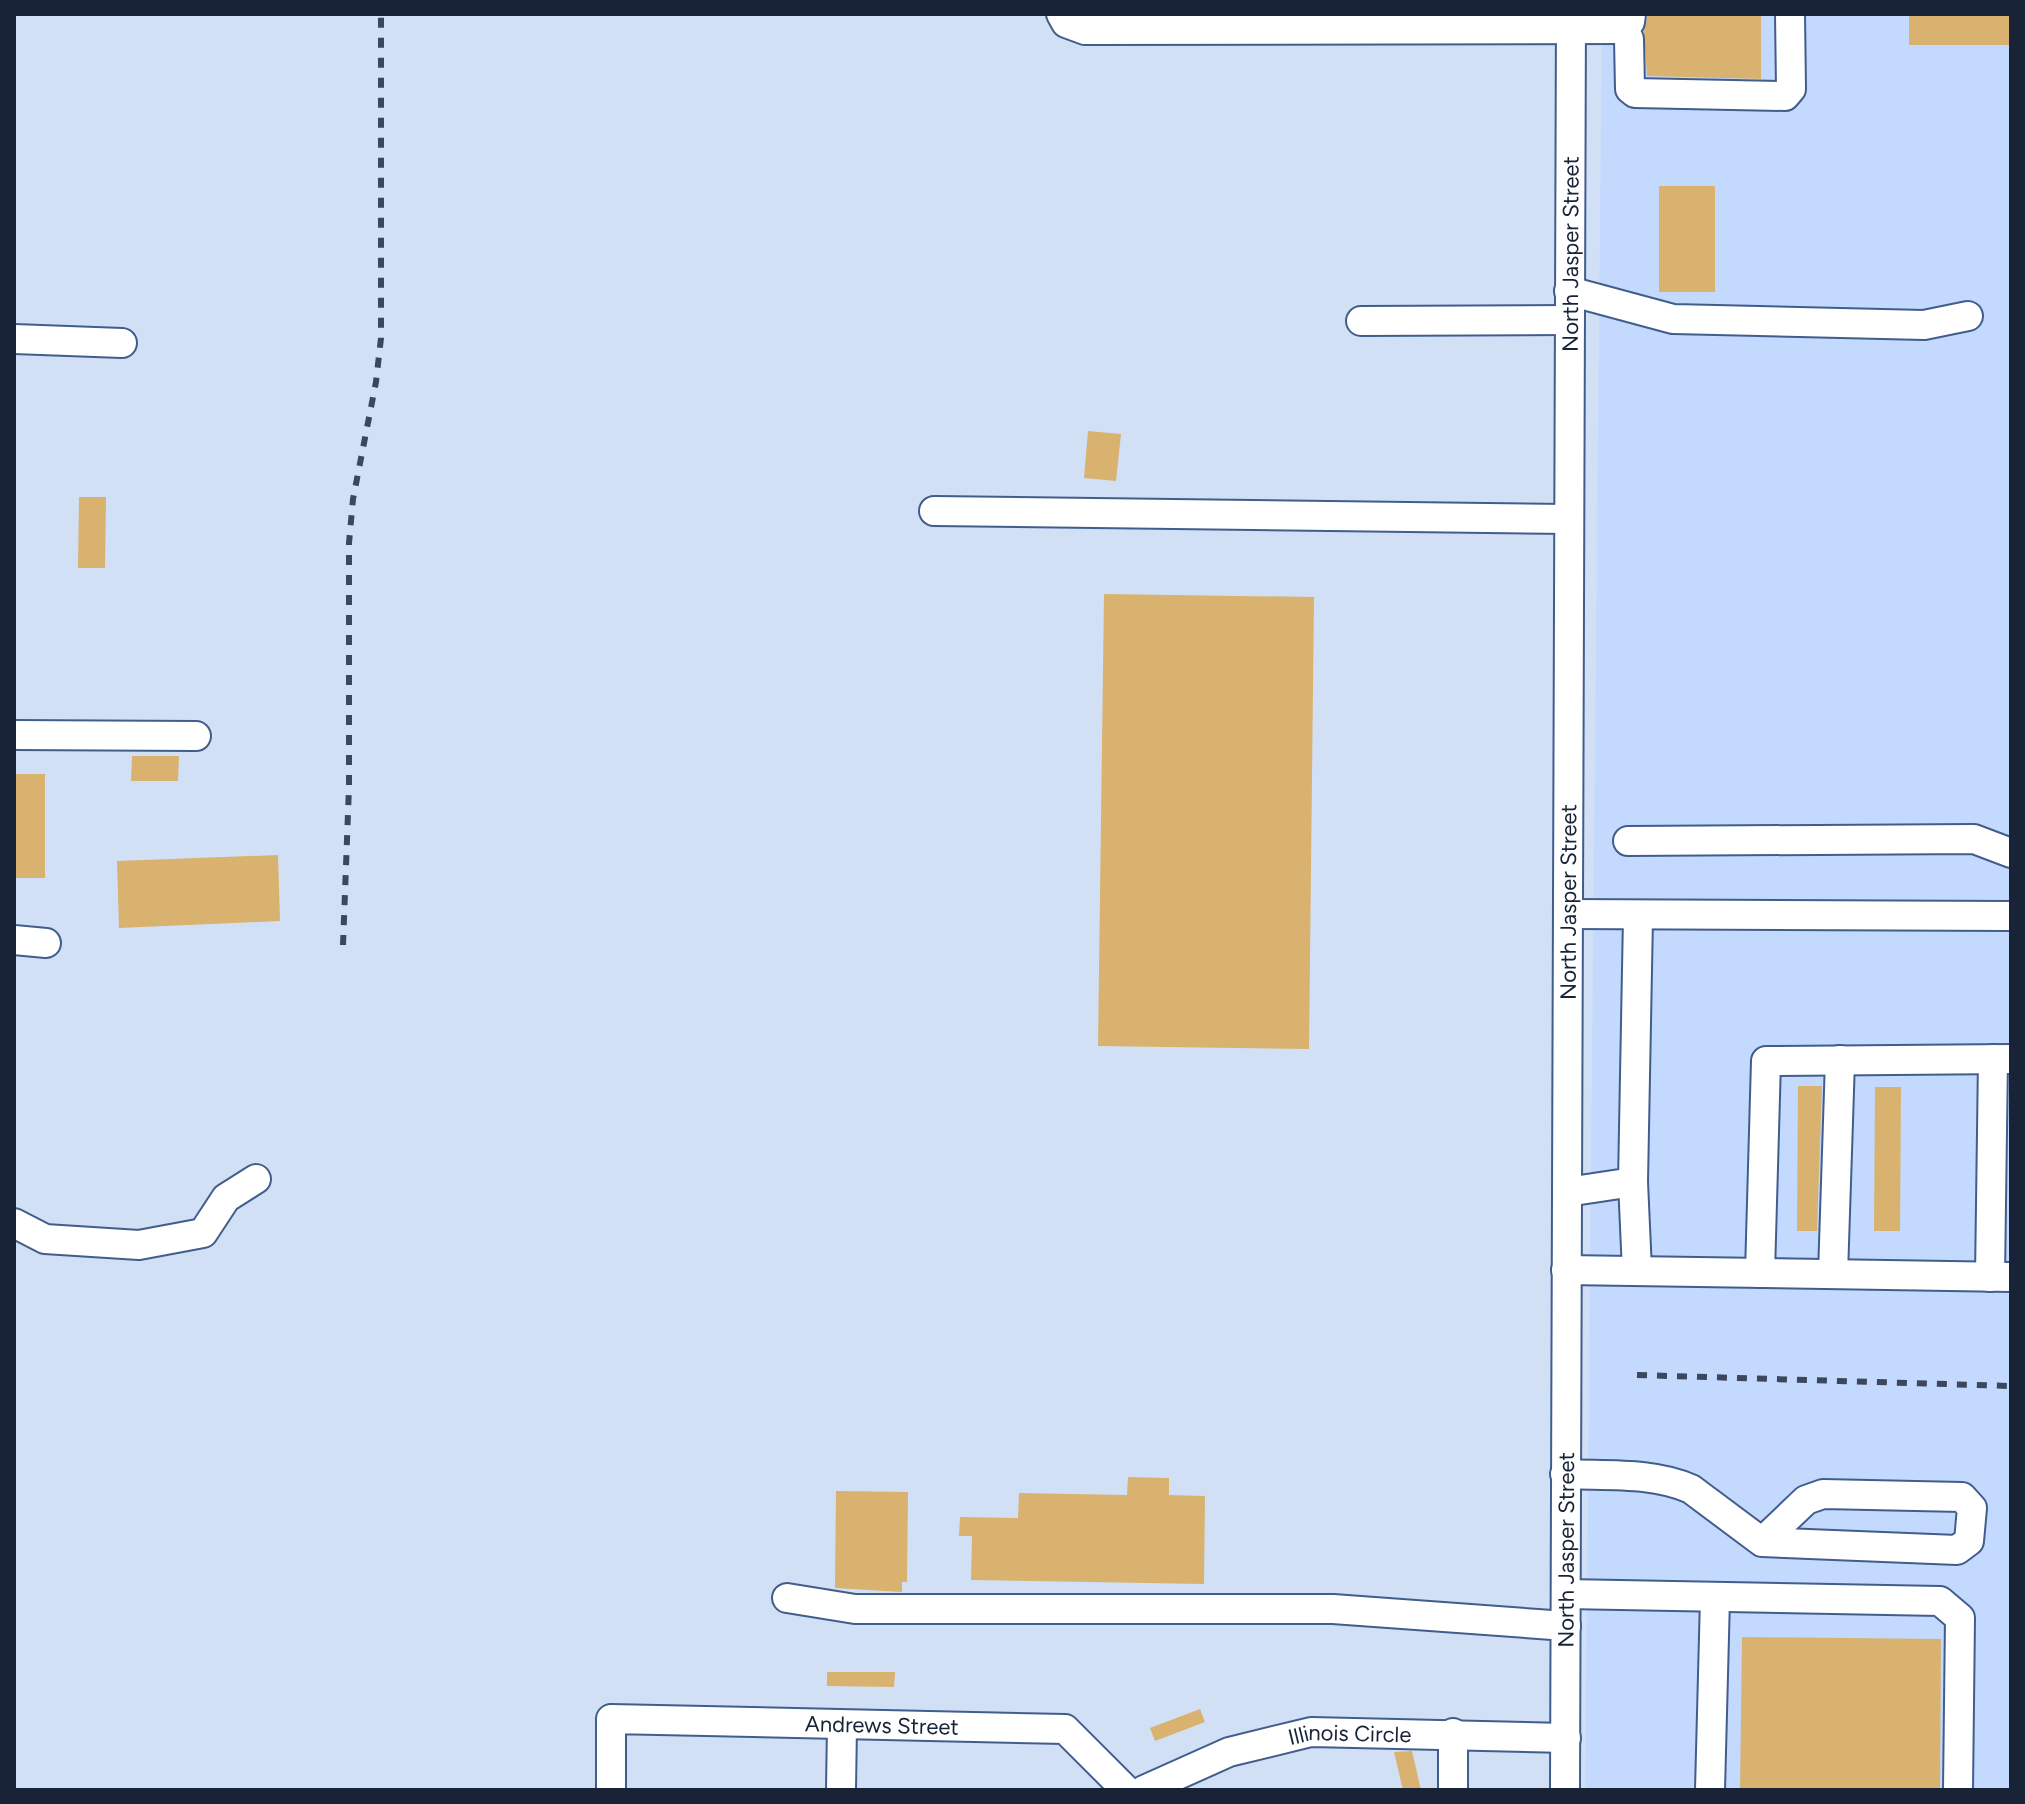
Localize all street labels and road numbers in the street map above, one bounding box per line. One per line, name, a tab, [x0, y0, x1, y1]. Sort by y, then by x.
street label: North Jasper Street	[1556, 156, 1584, 352]
street label: North Jasper Street	[1554, 804, 1582, 1000]
street label: North Jasper Street	[1552, 1452, 1580, 1648]
street label: Andrews Street	[805, 1710, 959, 1740]
street label: Illinois Circle	[1285, 1718, 1412, 1751]

